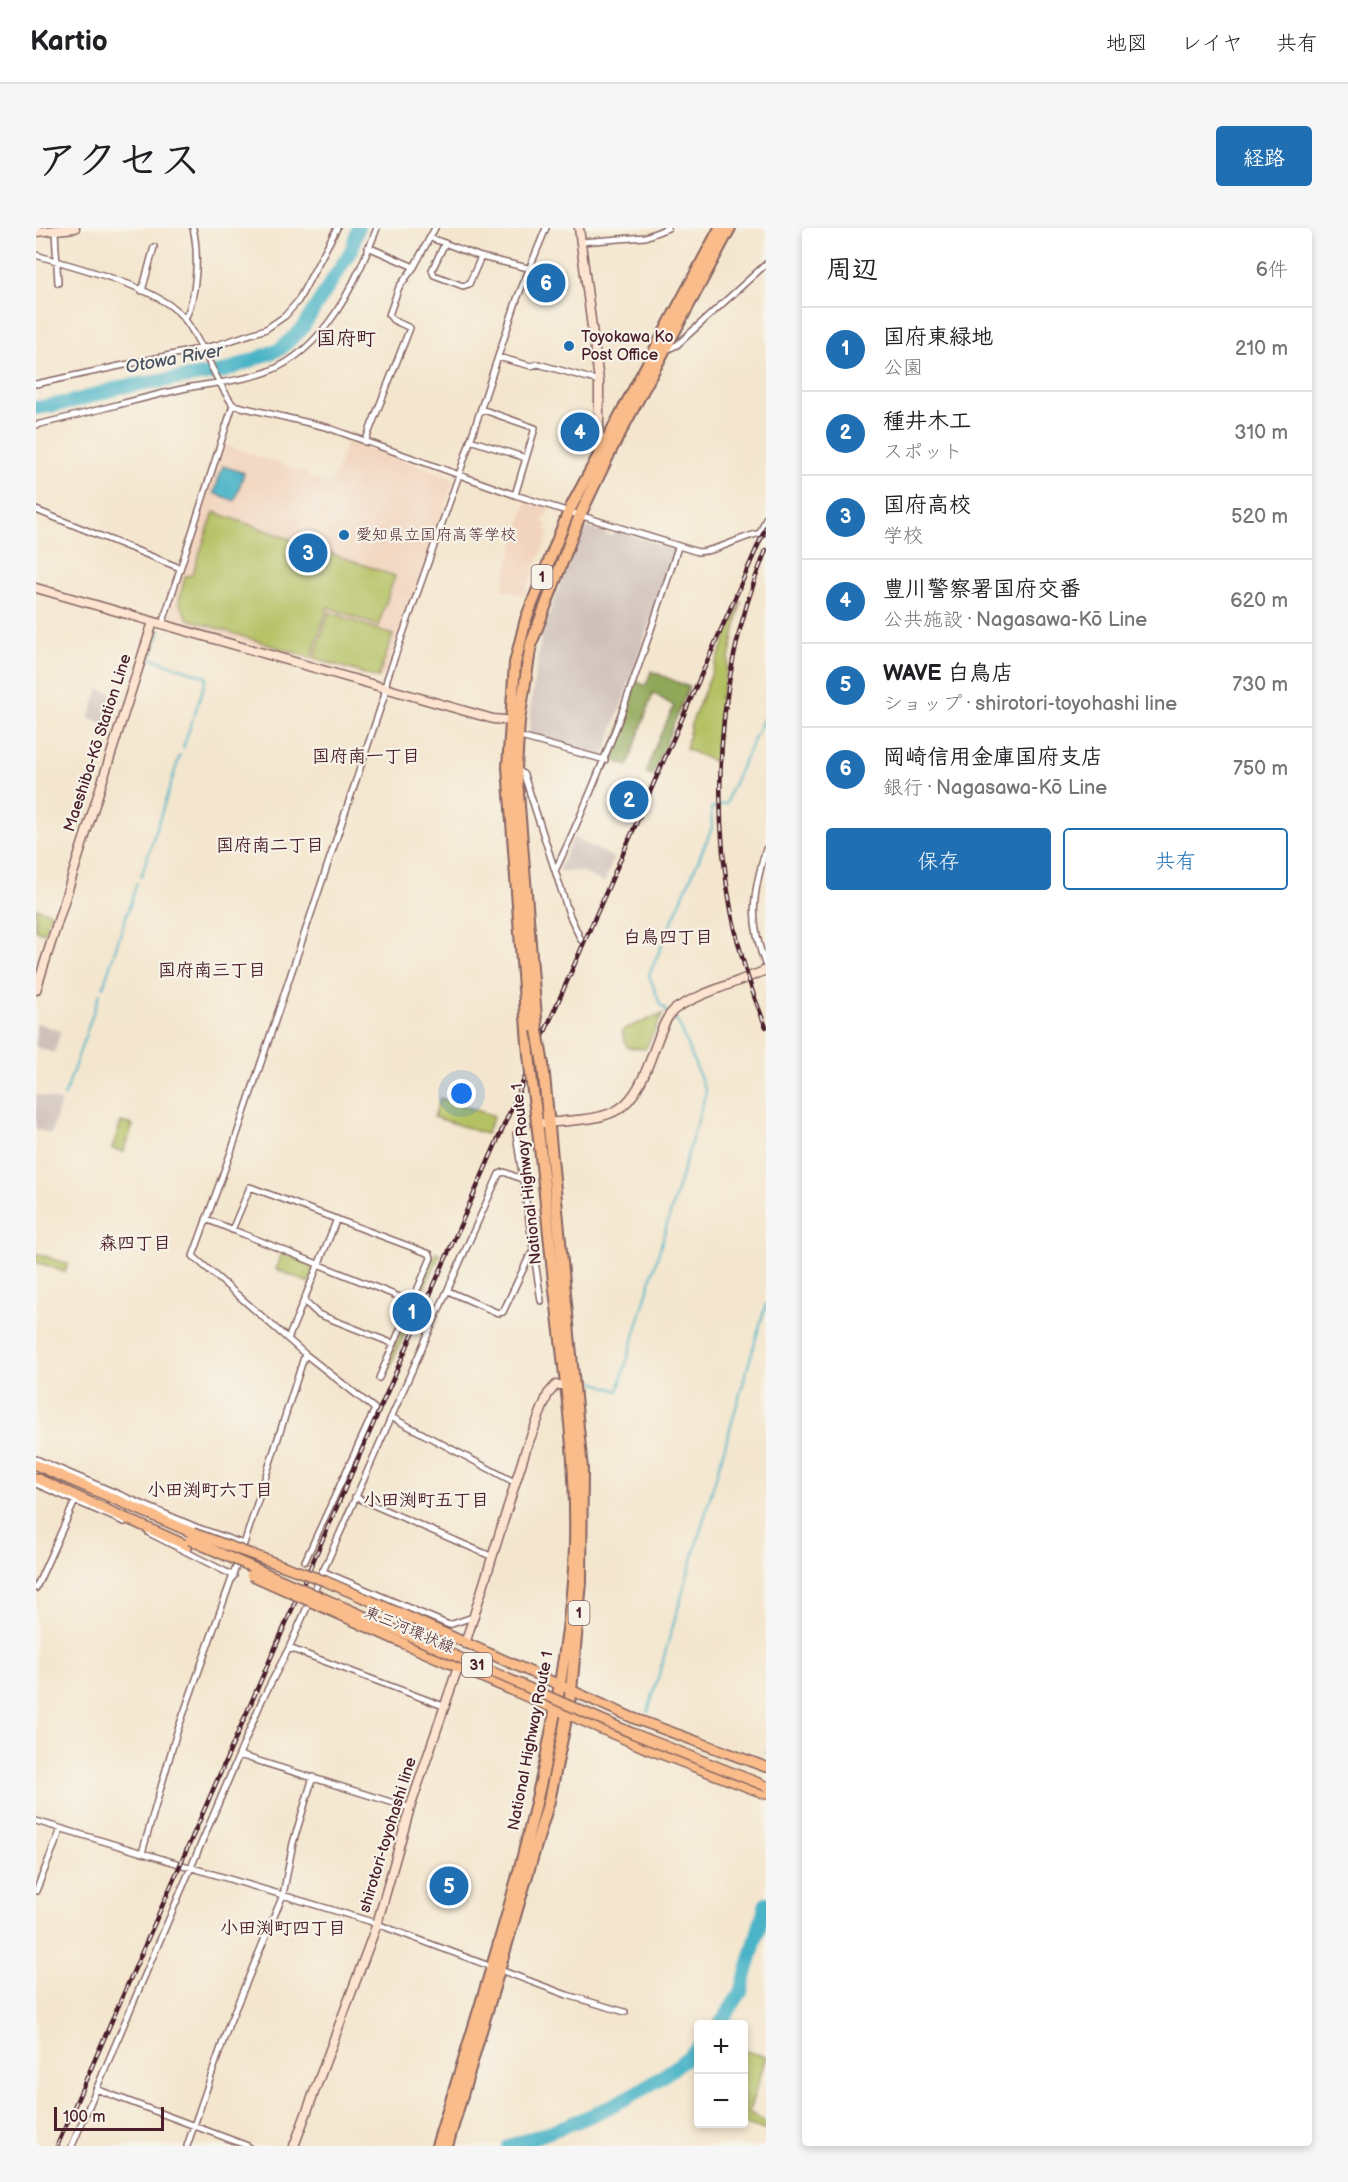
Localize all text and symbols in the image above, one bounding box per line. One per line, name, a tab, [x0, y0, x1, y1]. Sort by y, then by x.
text: Kartio	[30, 25, 108, 58]
text: 地図	[1106, 31, 1148, 56]
text: レイヤ	[1181, 31, 1243, 56]
text: 共有	[1276, 31, 1318, 56]
button: 経路	[1216, 126, 1312, 186]
text: アクセス	[36, 136, 201, 187]
text: 周辺	[826, 255, 878, 286]
text: 6件	[1256, 258, 1288, 282]
pin: 6	[526, 260, 566, 306]
text: 国府東緑地	[883, 324, 993, 351]
district label: 国府町	[316, 327, 376, 351]
place label: Toyokawa Ko Post Office	[581, 328, 674, 365]
text: 1	[841, 337, 850, 361]
text: 210 m	[1235, 337, 1288, 361]
marker: Toyokawa Ko Post Office	[562, 339, 576, 353]
water label: Otowa River	[124, 340, 226, 378]
text: 公園	[883, 356, 923, 380]
text: 種井木工	[883, 408, 971, 435]
pin: 4	[560, 410, 600, 454]
text: 2	[840, 421, 851, 445]
text: 310 m	[1234, 421, 1288, 445]
text: スポット	[883, 440, 963, 464]
text: 国府高校	[883, 492, 971, 519]
text: 3	[840, 505, 851, 529]
text: 520 m	[1231, 505, 1288, 529]
text: 学校	[883, 524, 923, 548]
place label: 愛知県立国府高等学校	[356, 526, 516, 545]
marker: 愛知県立国府高等学校	[337, 528, 351, 542]
pin: 3	[288, 530, 328, 576]
road number: 1	[532, 565, 552, 589]
text: 豊川警察署国府交番	[883, 576, 1081, 603]
text: 4	[840, 589, 851, 613]
text: 620 m	[1230, 589, 1288, 613]
text: 公共施設 · Nagasawa-Kō Line	[883, 608, 1147, 632]
street label: Maeshiba-Kō Station Line	[60, 651, 136, 834]
text: WAVE 白鳥店	[883, 660, 1014, 687]
text: 5	[840, 673, 851, 697]
text: 730 m	[1232, 673, 1288, 697]
text: ショップ · shirotori-toyohashi line	[883, 692, 1177, 716]
text: 岡崎信用金庫国府支店	[883, 744, 1103, 771]
district label: 国府南一丁目	[312, 746, 420, 767]
text: 6	[839, 757, 852, 781]
text: 750 m	[1233, 757, 1288, 781]
text: 銀行 · Nagasawa-Kō Line	[883, 776, 1107, 800]
pin: 2	[610, 778, 648, 822]
button: 保存	[826, 828, 1051, 890]
button: 共有	[1063, 828, 1288, 890]
district label: 国府南二丁目	[216, 835, 324, 856]
district label: 白鳥四丁目	[623, 927, 713, 948]
district label: 国府南三丁目	[158, 960, 266, 981]
your location	[447, 1079, 476, 1108]
street label: National Highway Route 1	[508, 1082, 546, 1266]
district label: 森四丁目	[99, 1233, 171, 1254]
pin: 1	[392, 1290, 431, 1334]
district label: 小田渕町六丁目	[147, 1480, 273, 1501]
district label: 小田渕町五丁目	[363, 1490, 489, 1511]
road number: 1	[568, 1601, 590, 1625]
street label: 東三河環状線	[361, 1602, 457, 1658]
street label: National Highway Route 1	[504, 1650, 558, 1832]
road number: 31	[462, 1653, 492, 1677]
street label: shirotori-toyohashi line	[355, 1755, 421, 1915]
pin: 5	[430, 1864, 468, 1908]
district label: 小田渕町四丁目	[220, 1918, 346, 1939]
map controls	[694, 2020, 748, 2128]
button: +	[694, 2020, 748, 2074]
button: −	[694, 2074, 748, 2128]
scale bar	[54, 2104, 164, 2132]
text: 100 m	[63, 2108, 106, 2127]

